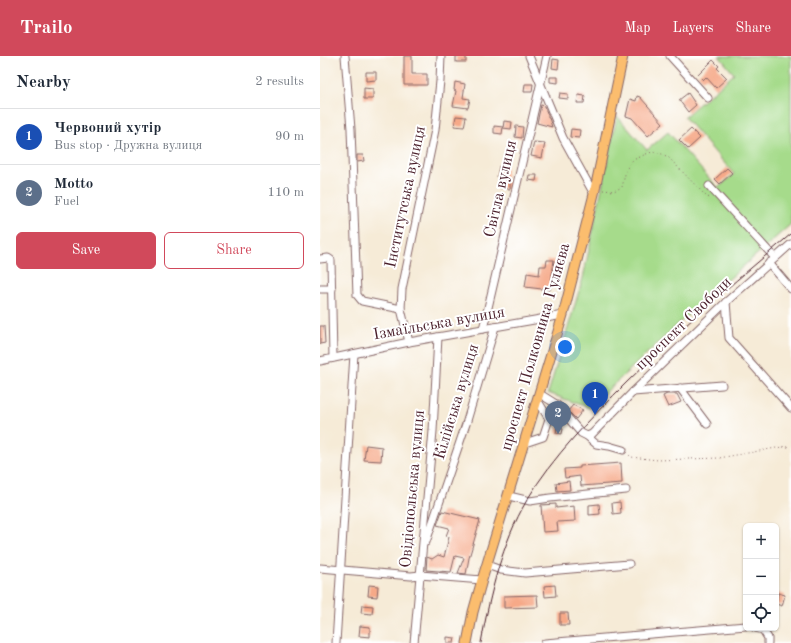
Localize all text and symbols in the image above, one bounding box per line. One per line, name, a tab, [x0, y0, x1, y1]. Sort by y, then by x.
text: Trailo	[20, 19, 73, 38]
text: Map	[625, 21, 651, 35]
text: Layers	[673, 21, 714, 35]
text: Share	[736, 21, 771, 35]
text: Nearby	[16, 74, 71, 91]
text: 2 results	[255, 75, 304, 88]
text: Червоний хутір	[54, 121, 161, 136]
street label: Інститутська вулиця	[383, 124, 429, 270]
text: 1	[25, 130, 33, 143]
text: 90 m	[275, 130, 304, 143]
text: Bus stop · Дружна вулиця	[54, 139, 202, 152]
street label: Світла вулиця	[482, 139, 520, 239]
text: Motto	[54, 177, 93, 192]
text: 2	[25, 186, 33, 199]
text: 110 m	[267, 186, 304, 199]
text: Fuel	[54, 195, 79, 208]
button: Save	[16, 232, 156, 269]
button: Share	[164, 232, 304, 269]
street label: проспект Полковника Гуляєва	[499, 241, 573, 453]
street label: проспект Свободи	[633, 274, 735, 374]
street label: Ізмаїльська вулиця	[372, 305, 506, 343]
your location	[555, 337, 575, 357]
street label: Кілійська вулиця	[432, 342, 482, 462]
pin: 1	[582, 382, 608, 415]
pin: 2	[545, 401, 571, 434]
street label: Овідіопольська вулиця	[398, 409, 428, 569]
map controls	[743, 523, 779, 631]
button: +	[743, 523, 779, 559]
button: −	[743, 559, 779, 595]
button: locate	[743, 595, 779, 631]

